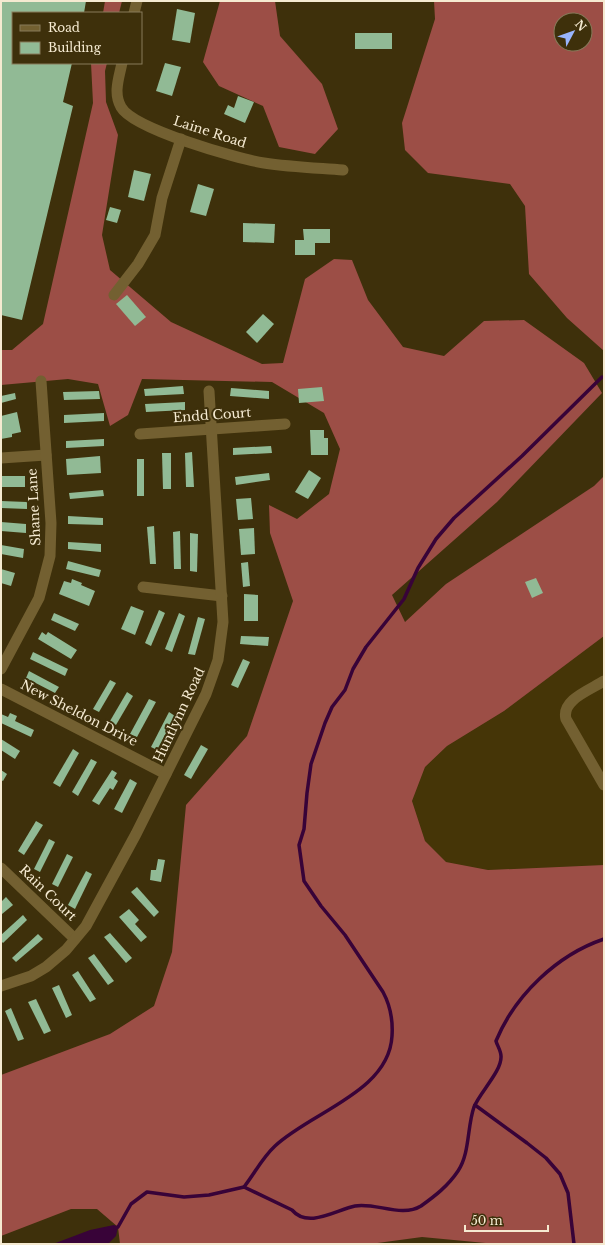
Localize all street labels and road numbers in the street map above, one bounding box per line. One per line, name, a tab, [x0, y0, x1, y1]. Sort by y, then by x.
street label: Laine Road	[171, 112, 249, 152]
street label: Endd Court	[172, 404, 252, 426]
street label: Shane Lane	[23, 468, 45, 546]
street label: Huntlynn Road	[150, 665, 209, 765]
street label: New Sheldon Drive	[18, 676, 140, 750]
street label: Rain Court	[16, 861, 80, 925]

